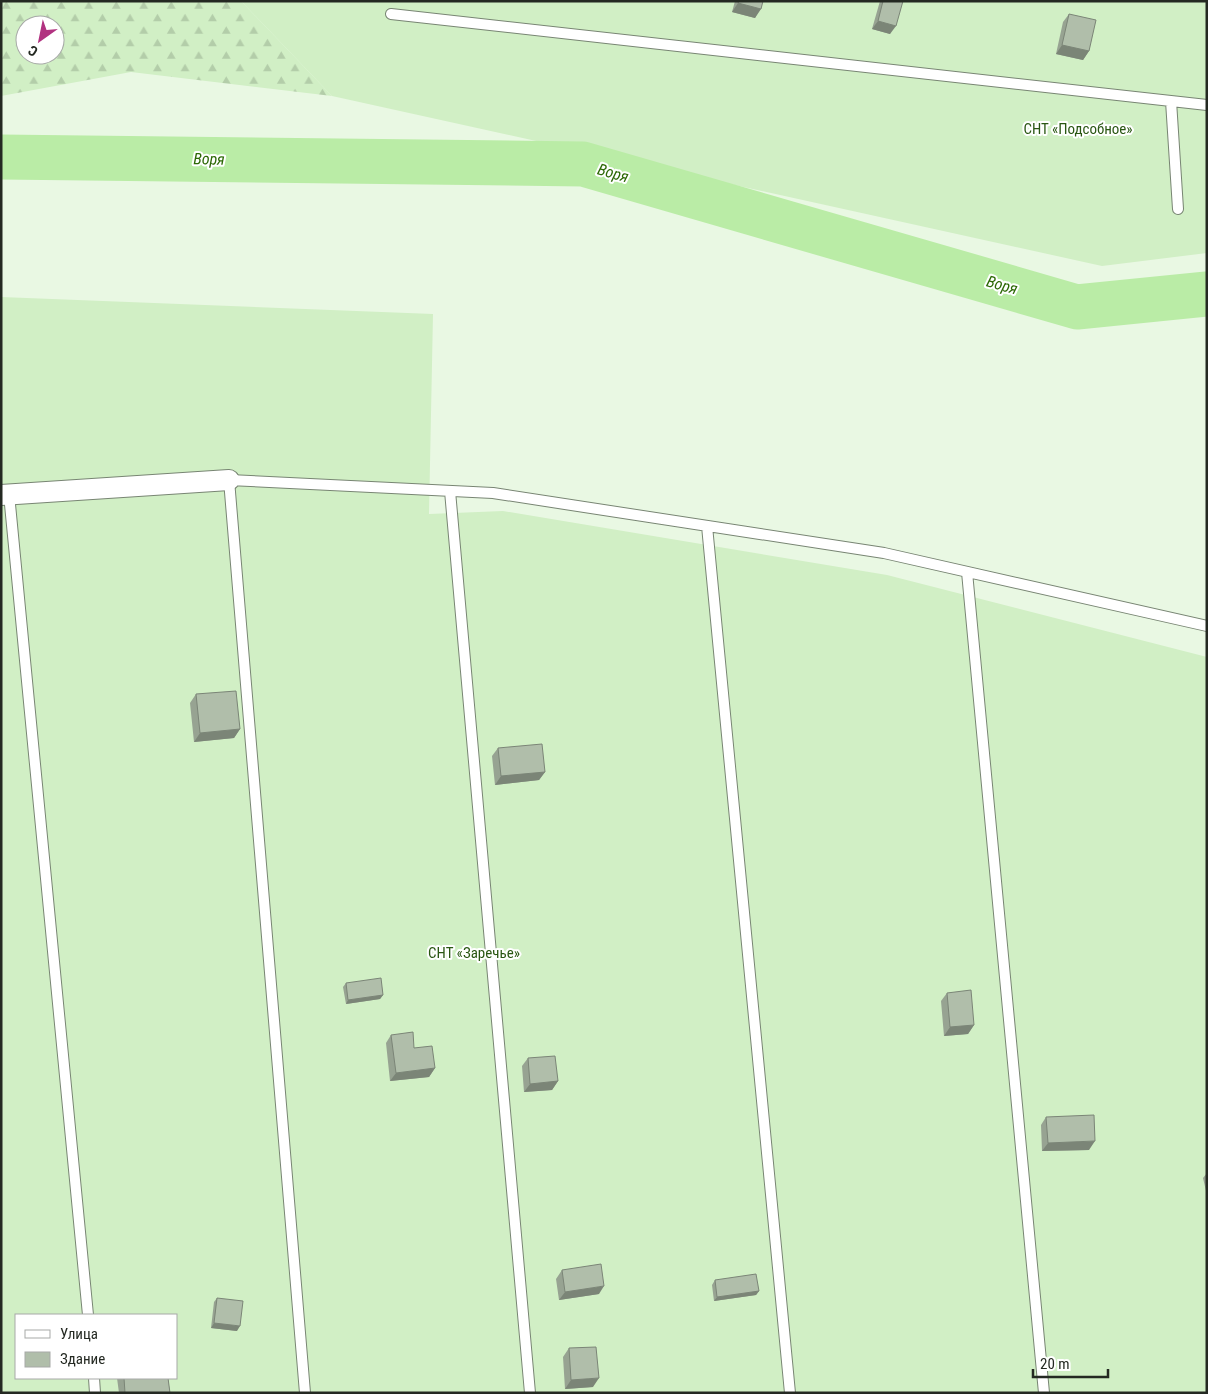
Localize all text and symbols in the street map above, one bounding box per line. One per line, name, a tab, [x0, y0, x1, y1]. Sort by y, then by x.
north arrow	[15, 15, 65, 65]
text: С	[25, 42, 41, 60]
park label: СНТ «Подсобное»	[1023, 120, 1133, 138]
water label: Воря	[193, 149, 225, 169]
water label: Воря	[595, 160, 631, 187]
water label: Воря	[984, 272, 1020, 299]
park label: СНТ «Заречье»	[428, 944, 520, 962]
legend	[15, 1314, 178, 1379]
text: Улица	[60, 1325, 98, 1343]
scale bar	[1033, 1346, 1108, 1378]
text: Здание	[60, 1350, 105, 1368]
text: 20 m	[1040, 1355, 1070, 1373]

